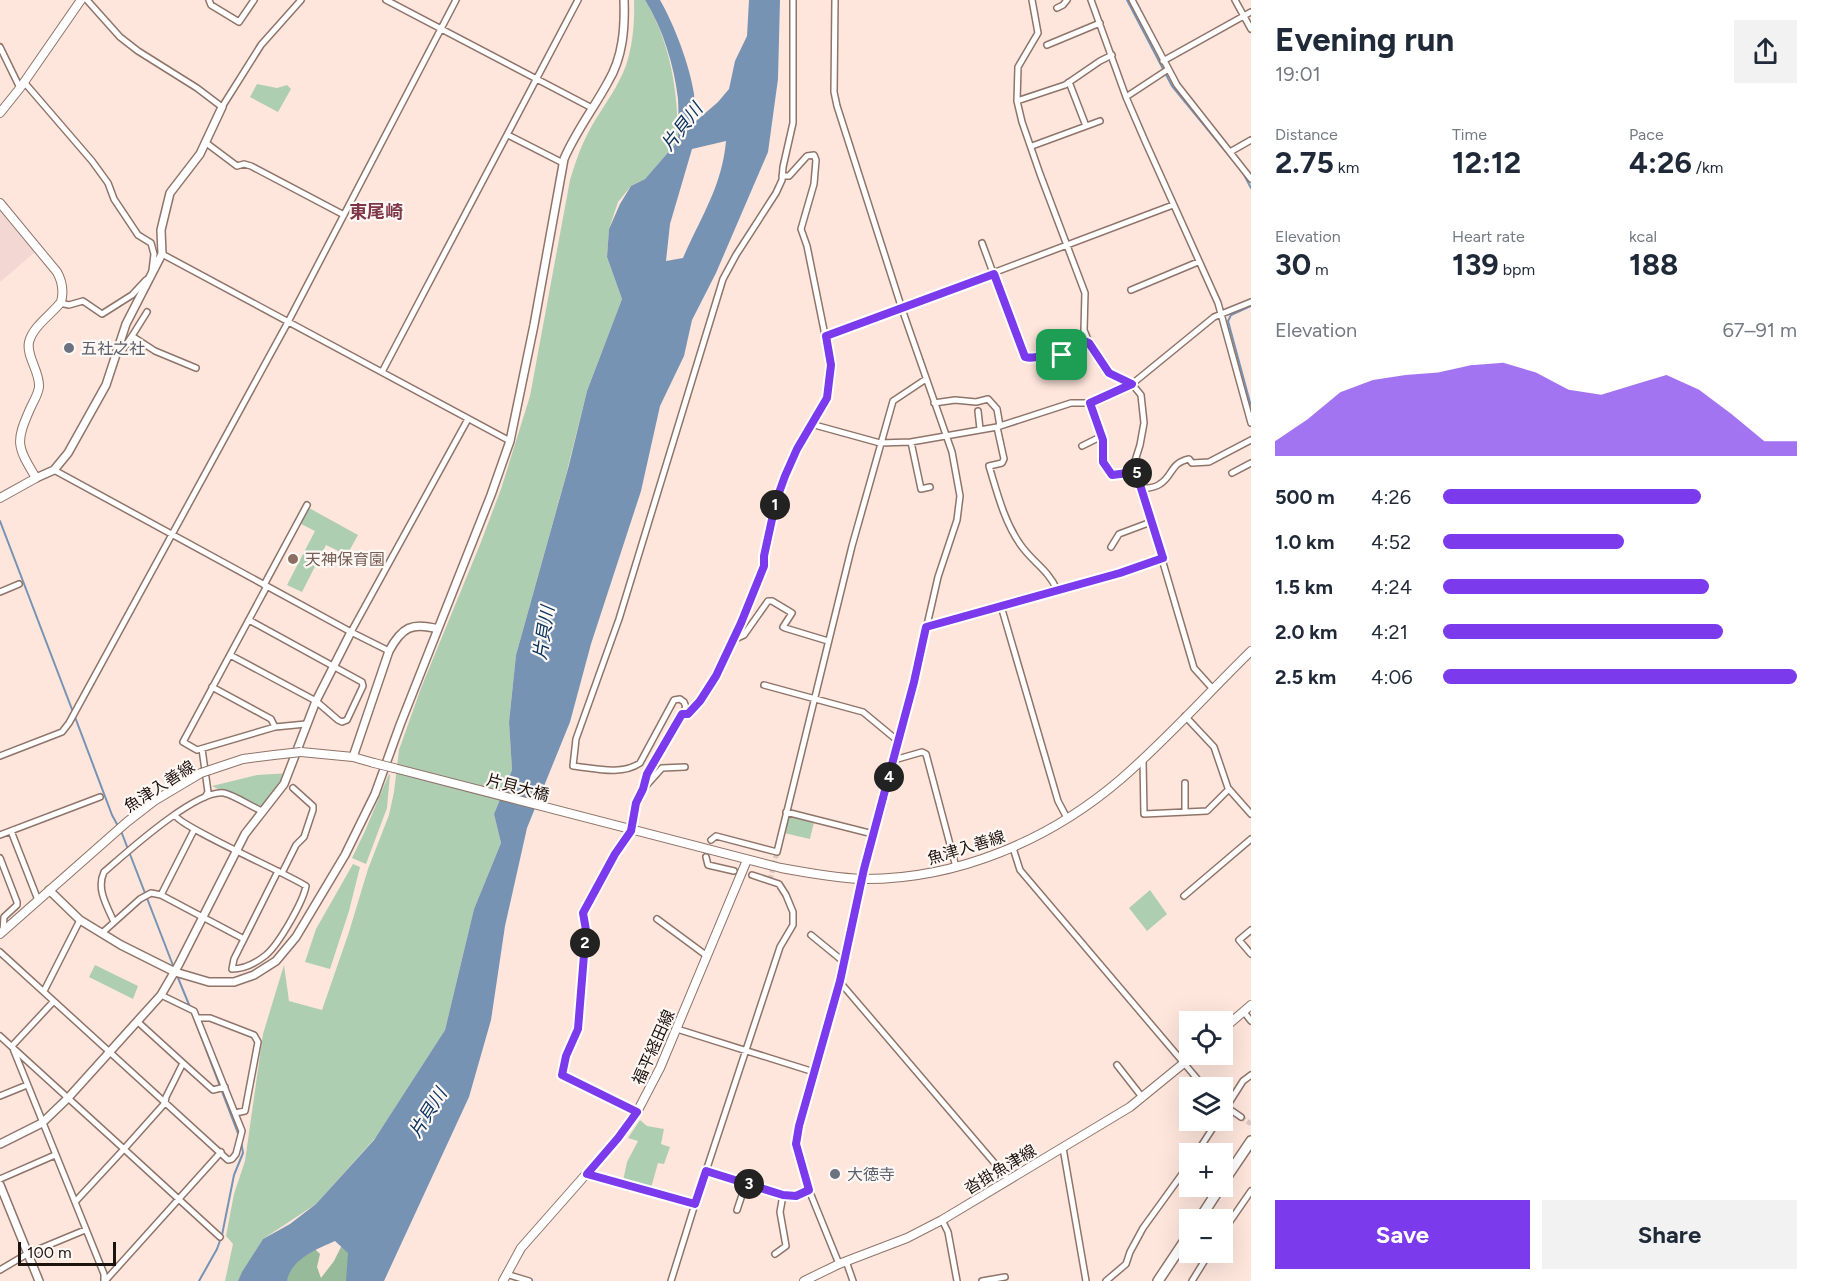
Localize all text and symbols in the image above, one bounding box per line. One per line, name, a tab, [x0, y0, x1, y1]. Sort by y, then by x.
text: Evening run	[1275, 20, 1454, 59]
button: share	[1734, 20, 1797, 83]
text: 19:01	[1275, 62, 1321, 86]
water label: 片貝川	[657, 97, 709, 155]
text: Distance	[1275, 125, 1338, 144]
text: Time	[1452, 125, 1487, 144]
text: Pace	[1629, 125, 1664, 144]
text: 2.75	[1275, 144, 1334, 181]
text: 12:12	[1452, 144, 1521, 181]
text: 4:26	[1629, 144, 1692, 181]
text: km	[1334, 158, 1359, 177]
text: /km	[1692, 158, 1723, 177]
district label: 東尾崎	[349, 201, 403, 223]
text: Elevation	[1275, 227, 1341, 246]
text: Heart rate	[1452, 227, 1525, 246]
text: kcal	[1629, 227, 1657, 246]
text: 30	[1275, 246, 1311, 283]
text: 139	[1452, 246, 1499, 283]
text: 188	[1629, 246, 1678, 283]
text: m	[1311, 260, 1329, 279]
text: bpm	[1499, 260, 1535, 279]
text: Elevation	[1275, 318, 1357, 342]
text: 67–91 m	[1722, 318, 1797, 342]
pin	[1036, 329, 1087, 380]
icon: arrive	[1045, 338, 1078, 371]
place label: 五社之社	[81, 339, 145, 358]
marker: 五社之社	[62, 341, 76, 355]
pin: 5	[1122, 458, 1152, 488]
text: 5	[1132, 463, 1142, 482]
text: 500 m	[1275, 485, 1335, 509]
text: 4:26	[1371, 485, 1411, 509]
pin: 1	[760, 490, 790, 520]
text: 1	[772, 495, 778, 514]
text: 1.0 km	[1275, 530, 1334, 554]
text: 4:52	[1371, 530, 1411, 554]
place label: 天神保育園	[305, 550, 385, 569]
marker: 天神保育園	[286, 552, 300, 566]
text: 1.5 km	[1275, 575, 1333, 599]
text: 4:24	[1371, 575, 1412, 599]
water label: 片貝川	[529, 603, 559, 661]
text: 2.0 km	[1275, 620, 1337, 644]
text: 4:21	[1371, 620, 1408, 644]
text: 2.5 km	[1275, 665, 1336, 689]
text: 4:06	[1371, 665, 1413, 689]
street label: 魚津入善線	[121, 757, 198, 816]
pin: 4	[874, 762, 904, 792]
text: 4	[884, 767, 894, 786]
street label: 片貝大橋	[484, 770, 551, 805]
street label: 魚津入善線	[925, 827, 1007, 868]
pin: 2	[570, 928, 600, 958]
text: 2	[580, 933, 590, 952]
street label: 福平経田線	[629, 1007, 678, 1088]
map controls	[1179, 1011, 1233, 1263]
button: locate	[1179, 1011, 1233, 1065]
button: layers	[1179, 1077, 1233, 1131]
water label: 片貝川	[404, 1083, 453, 1142]
street label: 沓掛魚津線	[961, 1141, 1039, 1198]
button: +	[1179, 1143, 1233, 1197]
place label: 大徳寺	[847, 1165, 895, 1184]
marker: 大徳寺	[828, 1167, 842, 1181]
pin: 3	[734, 1169, 764, 1199]
text: 3	[745, 1174, 753, 1193]
button: Save	[1275, 1200, 1530, 1269]
button: Share	[1542, 1200, 1797, 1269]
button: −	[1179, 1209, 1233, 1263]
scale bar	[18, 1239, 116, 1266]
text: 100 m	[27, 1243, 72, 1262]

